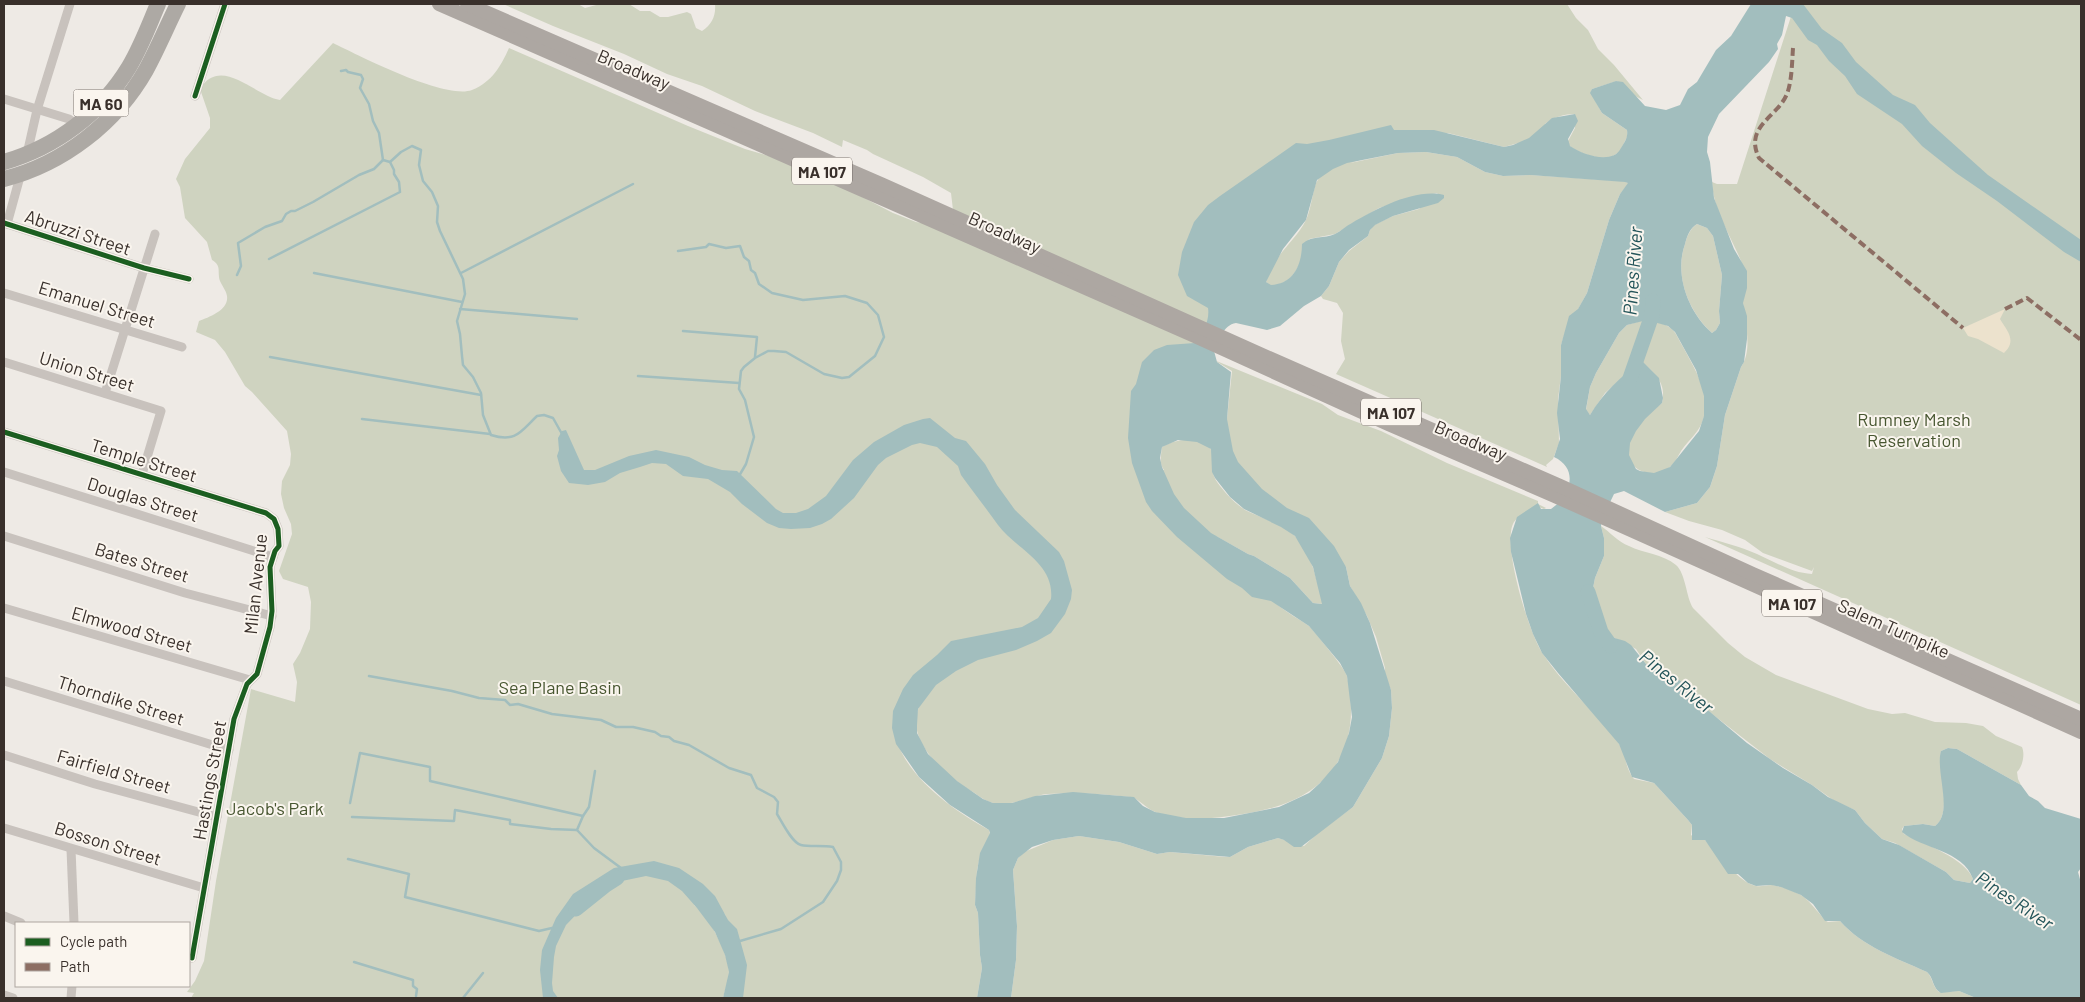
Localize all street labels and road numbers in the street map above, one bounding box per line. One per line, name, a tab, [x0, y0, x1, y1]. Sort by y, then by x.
street label: Broadway	[594, 44, 674, 94]
road number: MA 60	[74, 90, 128, 116]
road number: MA 107	[792, 158, 852, 185]
street label: Abruzzi Street	[22, 204, 134, 260]
street label: Broadway	[965, 206, 1045, 258]
street label: Emanuel Street	[36, 276, 158, 332]
street label: Union Street	[37, 346, 137, 396]
road number: MA 107	[1361, 398, 1421, 426]
street label: Broadway	[1431, 415, 1511, 465]
street label: Temple Street	[88, 433, 200, 487]
street label: Douglas Street	[85, 472, 201, 526]
street label: Milan Avenue	[239, 532, 271, 636]
street label: Bates Street	[92, 537, 192, 587]
road number: MA 107	[1762, 590, 1822, 616]
street label: Salem Turnpike	[1835, 594, 1953, 662]
street label: Elmwood Street	[69, 601, 195, 657]
street label: Thorndike Street	[55, 670, 187, 730]
street label: Hastings Street	[188, 718, 230, 842]
street label: Fairfield Street	[55, 744, 173, 798]
street label: Bosson Street	[52, 816, 164, 870]

